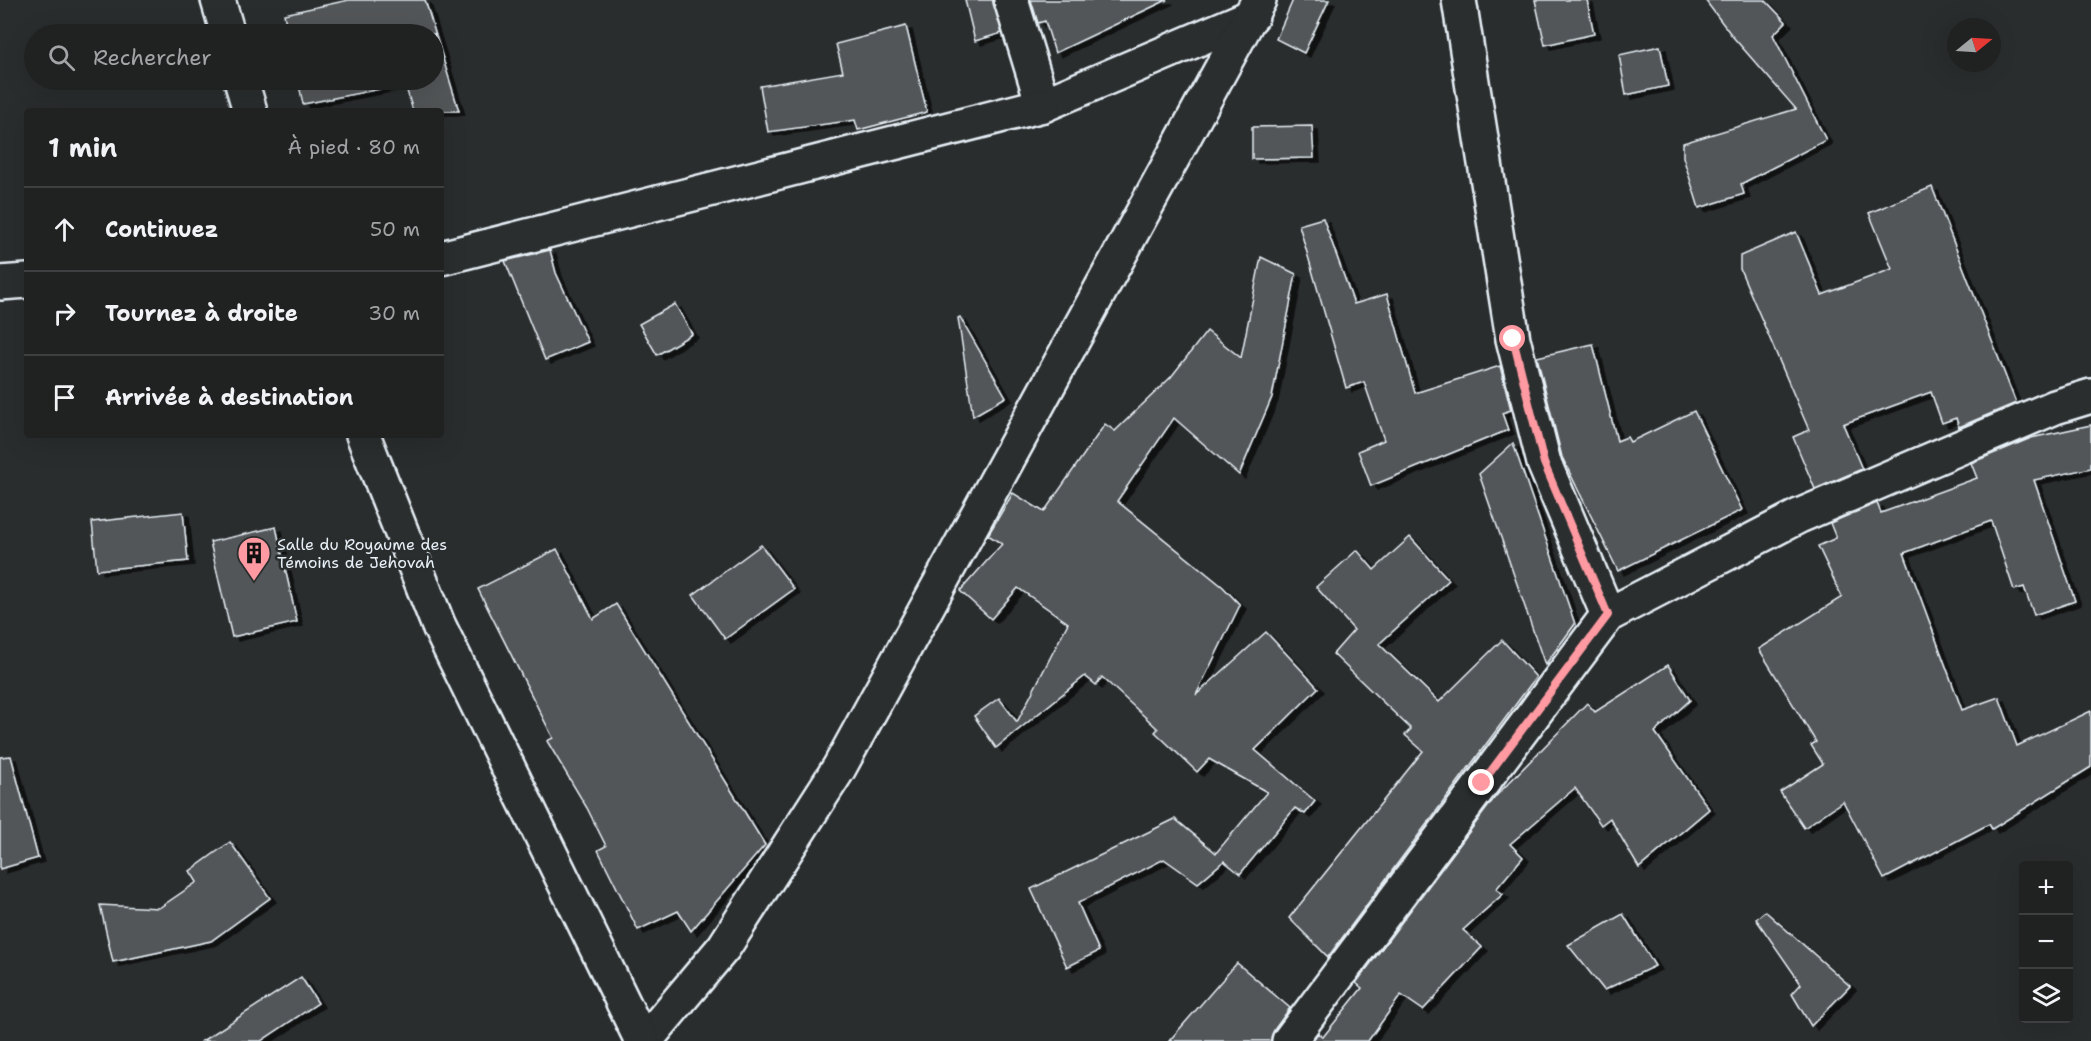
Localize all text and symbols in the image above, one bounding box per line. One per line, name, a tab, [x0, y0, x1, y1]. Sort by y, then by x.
north arrow	[1947, 18, 2001, 72]
search box	[24, 24, 444, 90]
icon: search	[45, 41, 78, 74]
text: Rechercher	[93, 43, 212, 72]
text: 1 min	[48, 130, 117, 165]
text: À pied · 80 m	[288, 134, 420, 160]
icon: ahead	[48, 213, 81, 246]
text: Continuez	[105, 215, 218, 244]
text: 50 m	[370, 216, 420, 242]
icon: right	[48, 297, 81, 330]
text: Tournez à droite	[105, 299, 298, 328]
text: 30 m	[368, 300, 420, 326]
route start	[1499, 325, 1525, 351]
icon: arrive	[48, 381, 81, 414]
text: Arrivée à destination	[105, 383, 353, 412]
place label: Salle du Royaume des Témoins de Jehovah	[277, 534, 447, 573]
building icon: Salle du Royaume des Témoins de Jehovah	[236, 535, 272, 582]
route end	[1468, 769, 1494, 795]
map controls	[2019, 861, 2073, 1023]
button: +	[2019, 861, 2073, 915]
button: −	[2019, 915, 2073, 969]
button: layers	[2019, 969, 2073, 1023]

